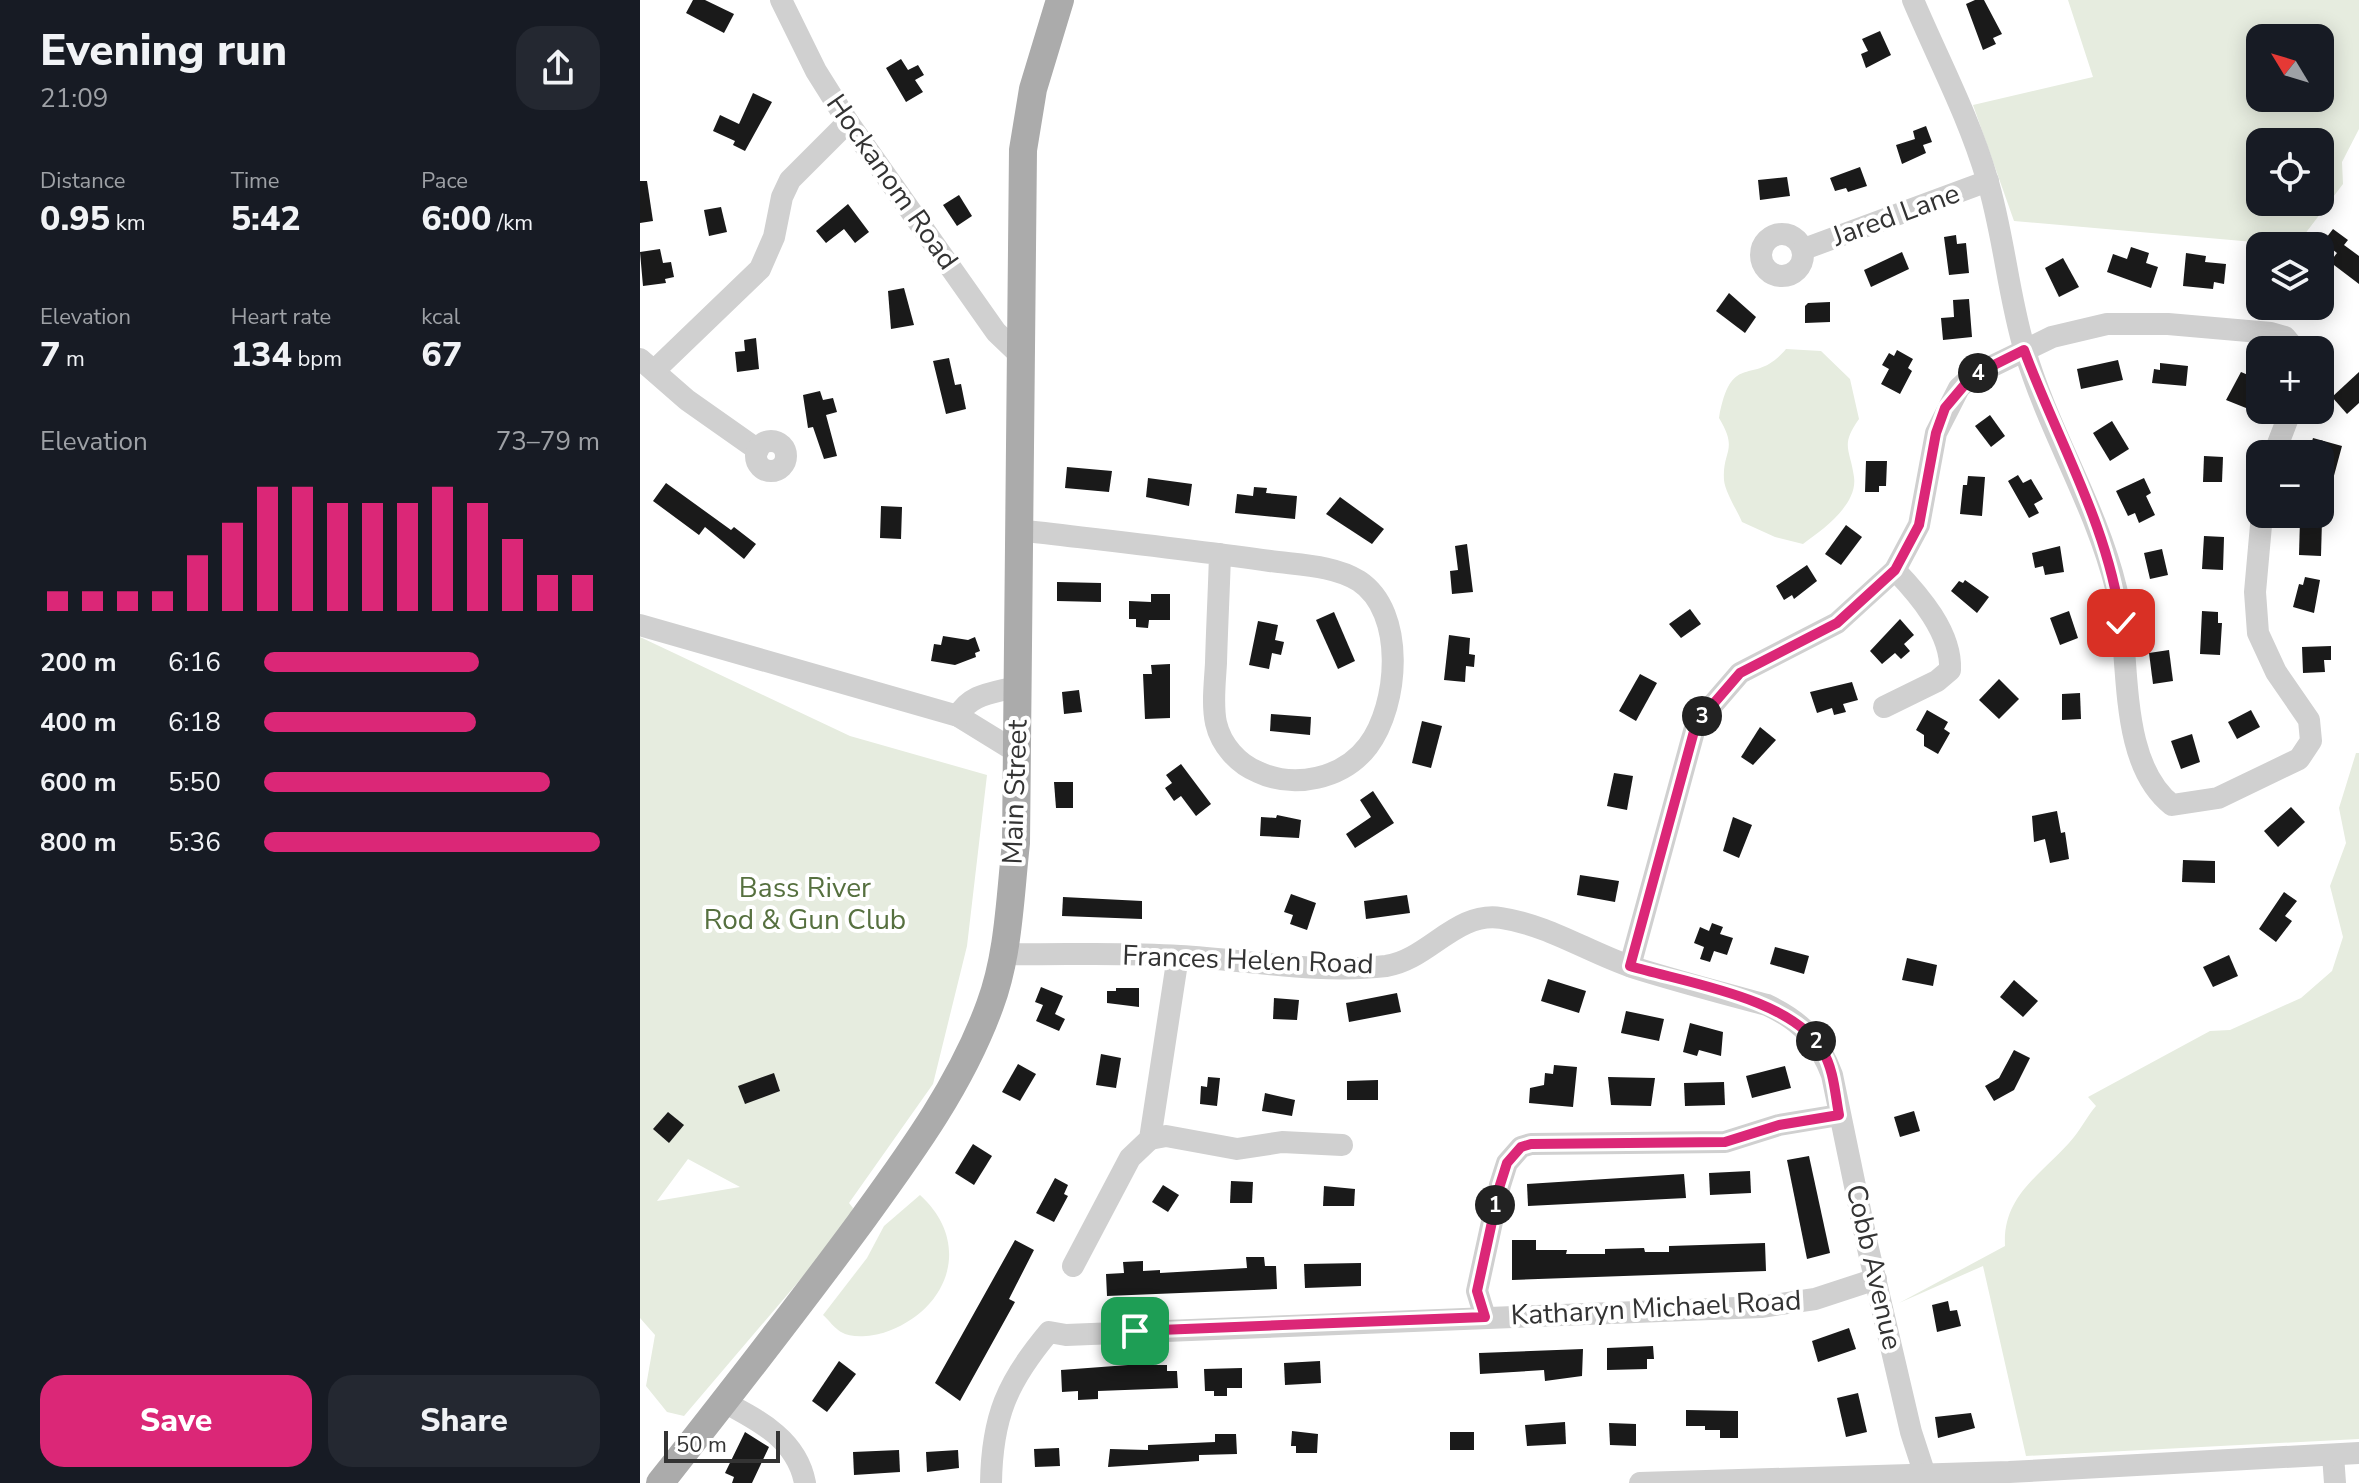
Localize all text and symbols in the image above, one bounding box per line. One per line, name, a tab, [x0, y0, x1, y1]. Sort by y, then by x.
text: Evening run	[40, 21, 287, 81]
north arrow	[2246, 24, 2334, 112]
map controls	[2246, 24, 2334, 528]
button: share	[516, 26, 600, 110]
text: 21:09	[40, 81, 108, 116]
street label: Hockanom Road	[817, 87, 967, 277]
button: locate	[2246, 128, 2334, 216]
text: Distance	[40, 166, 125, 196]
text: Time	[231, 166, 280, 196]
text: Pace	[421, 166, 468, 196]
street label: Jared Lane	[1826, 174, 1965, 256]
text: 0.95	[40, 196, 110, 242]
text: 5:42	[231, 196, 301, 242]
text: 6:00	[421, 196, 491, 242]
text: km	[110, 208, 146, 238]
text: /km	[491, 208, 533, 238]
button: layers	[2246, 232, 2334, 320]
text: Elevation	[40, 302, 131, 332]
text: Heart rate	[231, 302, 331, 332]
text: kcal	[421, 302, 460, 332]
text: 7	[40, 332, 60, 378]
text: 134	[231, 332, 292, 378]
text: 67	[421, 332, 462, 378]
button: +	[2246, 336, 2334, 424]
text: m	[60, 344, 85, 374]
text: bpm	[292, 344, 342, 374]
pin: 4	[1958, 353, 1998, 393]
text: 4	[1971, 358, 1985, 388]
text: Elevation	[40, 424, 148, 459]
text: 73–79 m	[496, 424, 600, 459]
button: −	[2246, 440, 2334, 528]
pin	[2087, 589, 2155, 657]
icon: check	[2099, 601, 2143, 645]
text: 200 m	[40, 645, 117, 680]
text: 6:16	[168, 645, 221, 680]
pin: 3	[1682, 696, 1722, 736]
text: 3	[1695, 701, 1709, 731]
text: 400 m	[40, 705, 117, 740]
text: 6:18	[168, 705, 221, 740]
street label: Main Street	[993, 719, 1037, 865]
text: 600 m	[40, 765, 117, 800]
text: 5:50	[168, 765, 221, 800]
text: 800 m	[40, 825, 117, 860]
text: 5:36	[168, 825, 221, 860]
park label: Bass River Rod & Gun Club	[704, 869, 906, 939]
street label: Frances Helen Road	[1122, 937, 1374, 983]
pin: 2	[1796, 1021, 1836, 1061]
text: 2	[1809, 1026, 1823, 1056]
street label: Cobb Avenue	[1837, 1181, 1911, 1353]
pin: 1	[1475, 1185, 1515, 1225]
text: 1	[1488, 1190, 1502, 1220]
street label: Katharyn Michael Road	[1510, 1281, 1802, 1335]
pin	[1101, 1297, 1169, 1365]
icon: arrive	[1113, 1309, 1157, 1353]
button: Save	[40, 1375, 312, 1467]
button: Share	[328, 1375, 600, 1467]
scale bar	[664, 1427, 780, 1463]
text: 50 m	[676, 1430, 727, 1460]

